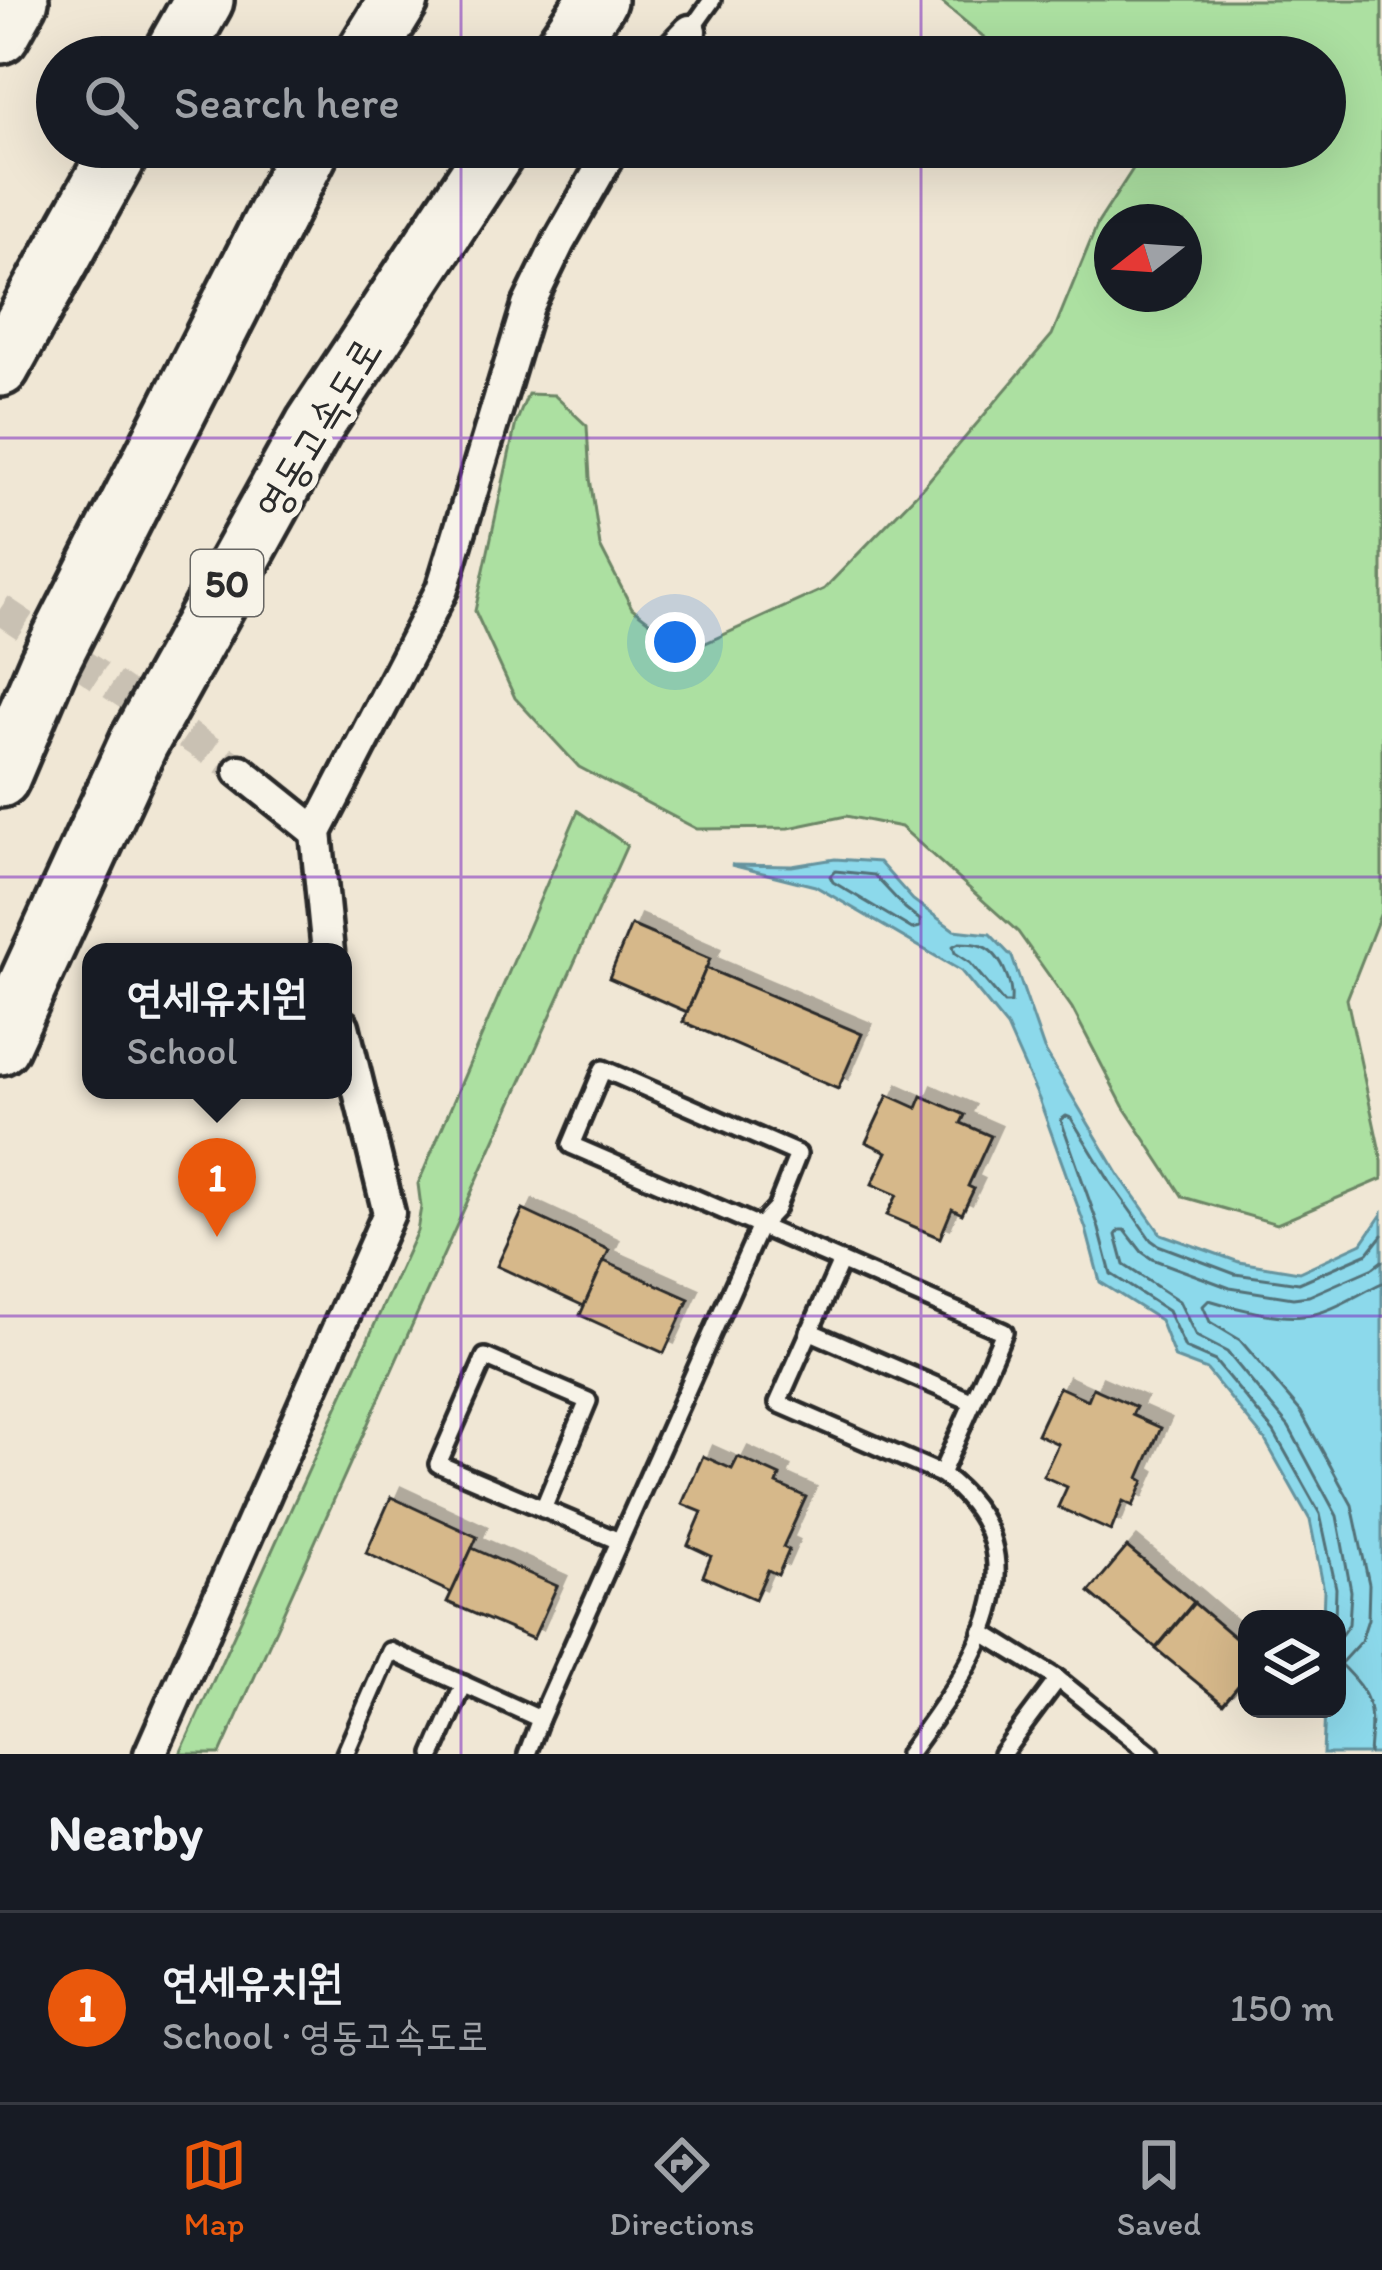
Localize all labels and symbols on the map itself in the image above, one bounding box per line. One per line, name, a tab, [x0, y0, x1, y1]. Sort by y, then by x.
north arrow	[1094, 204, 1202, 312]
street label: 영동고속도로	[244, 328, 392, 528]
road number: 50	[191, 550, 263, 616]
your location	[645, 612, 705, 672]
pin: 1	[178, 1138, 256, 1237]

